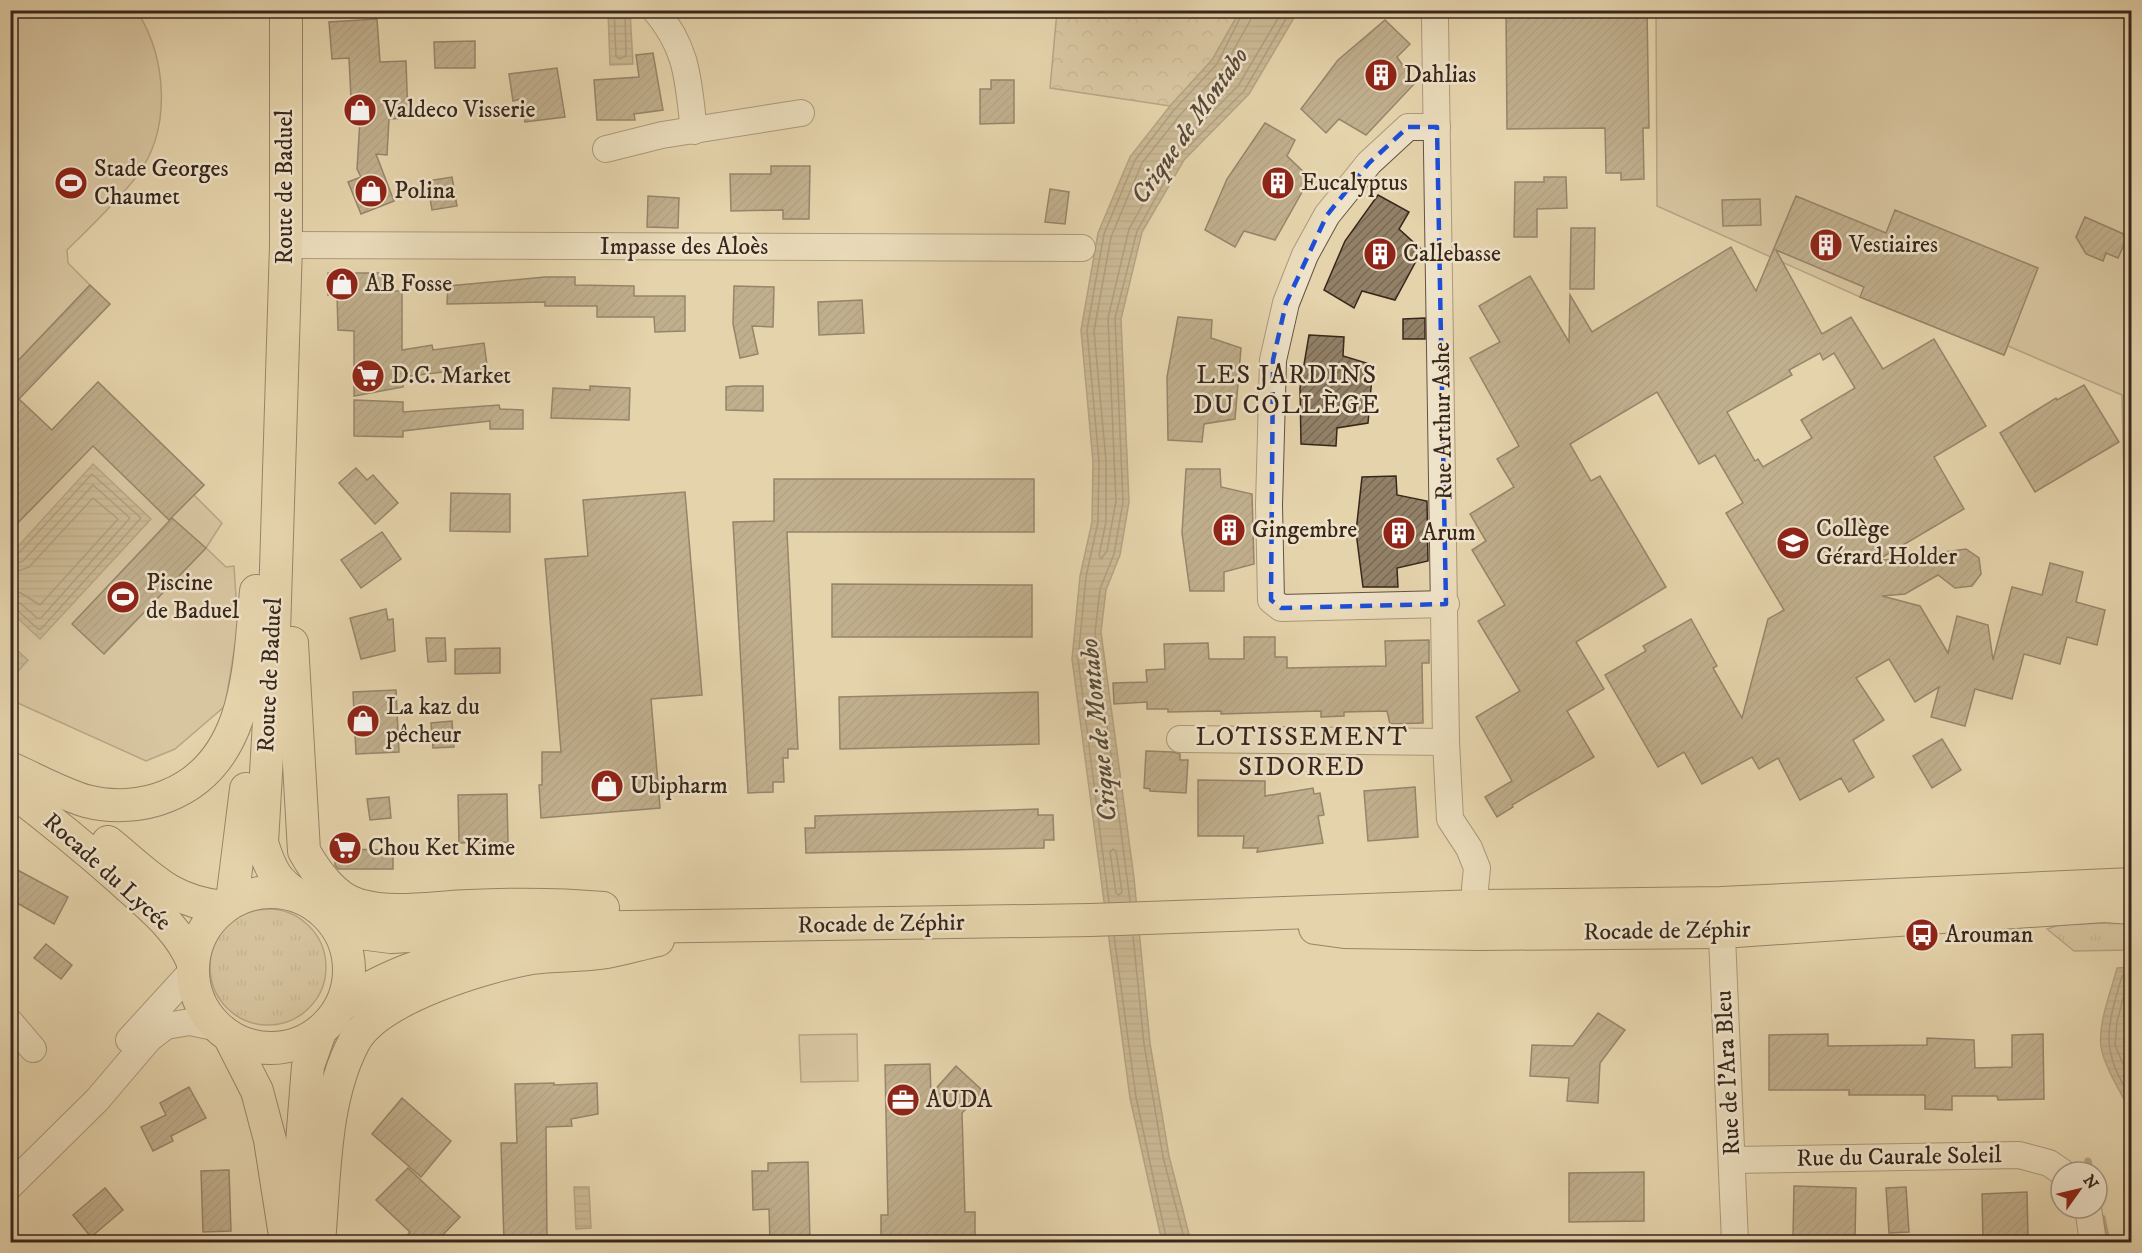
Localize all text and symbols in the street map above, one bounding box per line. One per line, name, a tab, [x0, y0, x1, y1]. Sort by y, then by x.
water label: Crique de Montabo	[1124, 41, 1256, 211]
building icon: Dahlias	[1363, 57, 1399, 93]
place label: Dahlias	[1404, 60, 1476, 90]
shop icon: Valdeco Visserie	[342, 92, 378, 128]
place label: Valdeco Visserie	[382, 95, 535, 125]
street label: Route de Baduel	[270, 109, 300, 265]
place label: Stade Georges Chaumet	[94, 154, 228, 212]
sports icon: Stade Georges Chaumet	[53, 165, 89, 201]
building icon: Eucalyptus	[1260, 165, 1296, 201]
place label: Eucalyptus	[1301, 168, 1408, 198]
shop icon: Polina	[353, 173, 389, 209]
place label: Polina	[394, 176, 456, 206]
building icon: Vestiaires	[1808, 227, 1844, 263]
place label: Vestiaires	[1848, 230, 1938, 260]
street label: Impasse des Aloès	[600, 232, 768, 262]
building icon: Callebasse	[1362, 236, 1398, 272]
place label: Callebasse	[1403, 239, 1501, 269]
shop icon: AB Fosse	[324, 266, 360, 302]
place label: AB Fosse	[365, 269, 452, 299]
street label: Rue Arthur Ashe	[1427, 342, 1459, 500]
supermarket icon: D.C. Market	[350, 358, 386, 394]
district label: LES JARDINS DU COLLÈGE	[1193, 359, 1381, 422]
place label: D.C. Market	[391, 361, 511, 391]
building icon: Gingembre	[1211, 512, 1247, 548]
place label: Collège Gérard Holder	[1816, 514, 1957, 572]
place label: Gingembre	[1252, 515, 1357, 545]
building icon: Arum	[1381, 515, 1417, 551]
place label: Arum	[1422, 518, 1476, 548]
school or university icon: Collège Gérard Holder	[1775, 525, 1811, 561]
place label: Piscine de Baduel	[146, 568, 240, 626]
sports icon: Piscine de Baduel	[105, 579, 141, 615]
street label: Route de Baduel	[251, 596, 289, 753]
water label: Crique de Montabo	[1073, 637, 1125, 823]
place label: La kaz du pêcheur	[385, 692, 480, 750]
shop icon: La kaz du pêcheur	[345, 703, 381, 739]
district label: LOTISSEMENT SIDORED	[1196, 721, 1408, 784]
shop icon: Ubipharm	[589, 768, 625, 804]
place label: Ubipharm	[630, 771, 728, 801]
street label: Rocade du Lycée	[37, 807, 177, 937]
supermarket icon: Chou Ket Kime	[327, 830, 363, 866]
place label: Chou Ket Kime	[368, 833, 515, 863]
street label: Rocade de Zéphir	[797, 908, 965, 940]
street label: Rocade de Zéphir	[1583, 915, 1751, 947]
bus stop icon: Arouman	[1904, 917, 1940, 953]
place label: Arouman	[1945, 920, 2034, 950]
street label: Rue de l'Ara Bleu	[1709, 990, 1747, 1156]
office icon: AUDA	[885, 1082, 921, 1118]
place label: AUDA	[926, 1085, 993, 1115]
street label: Rue du Caurale Soleil	[1796, 1140, 2003, 1174]
north arrow	[2049, 1160, 2109, 1220]
text: N	[2079, 1171, 2103, 1193]

